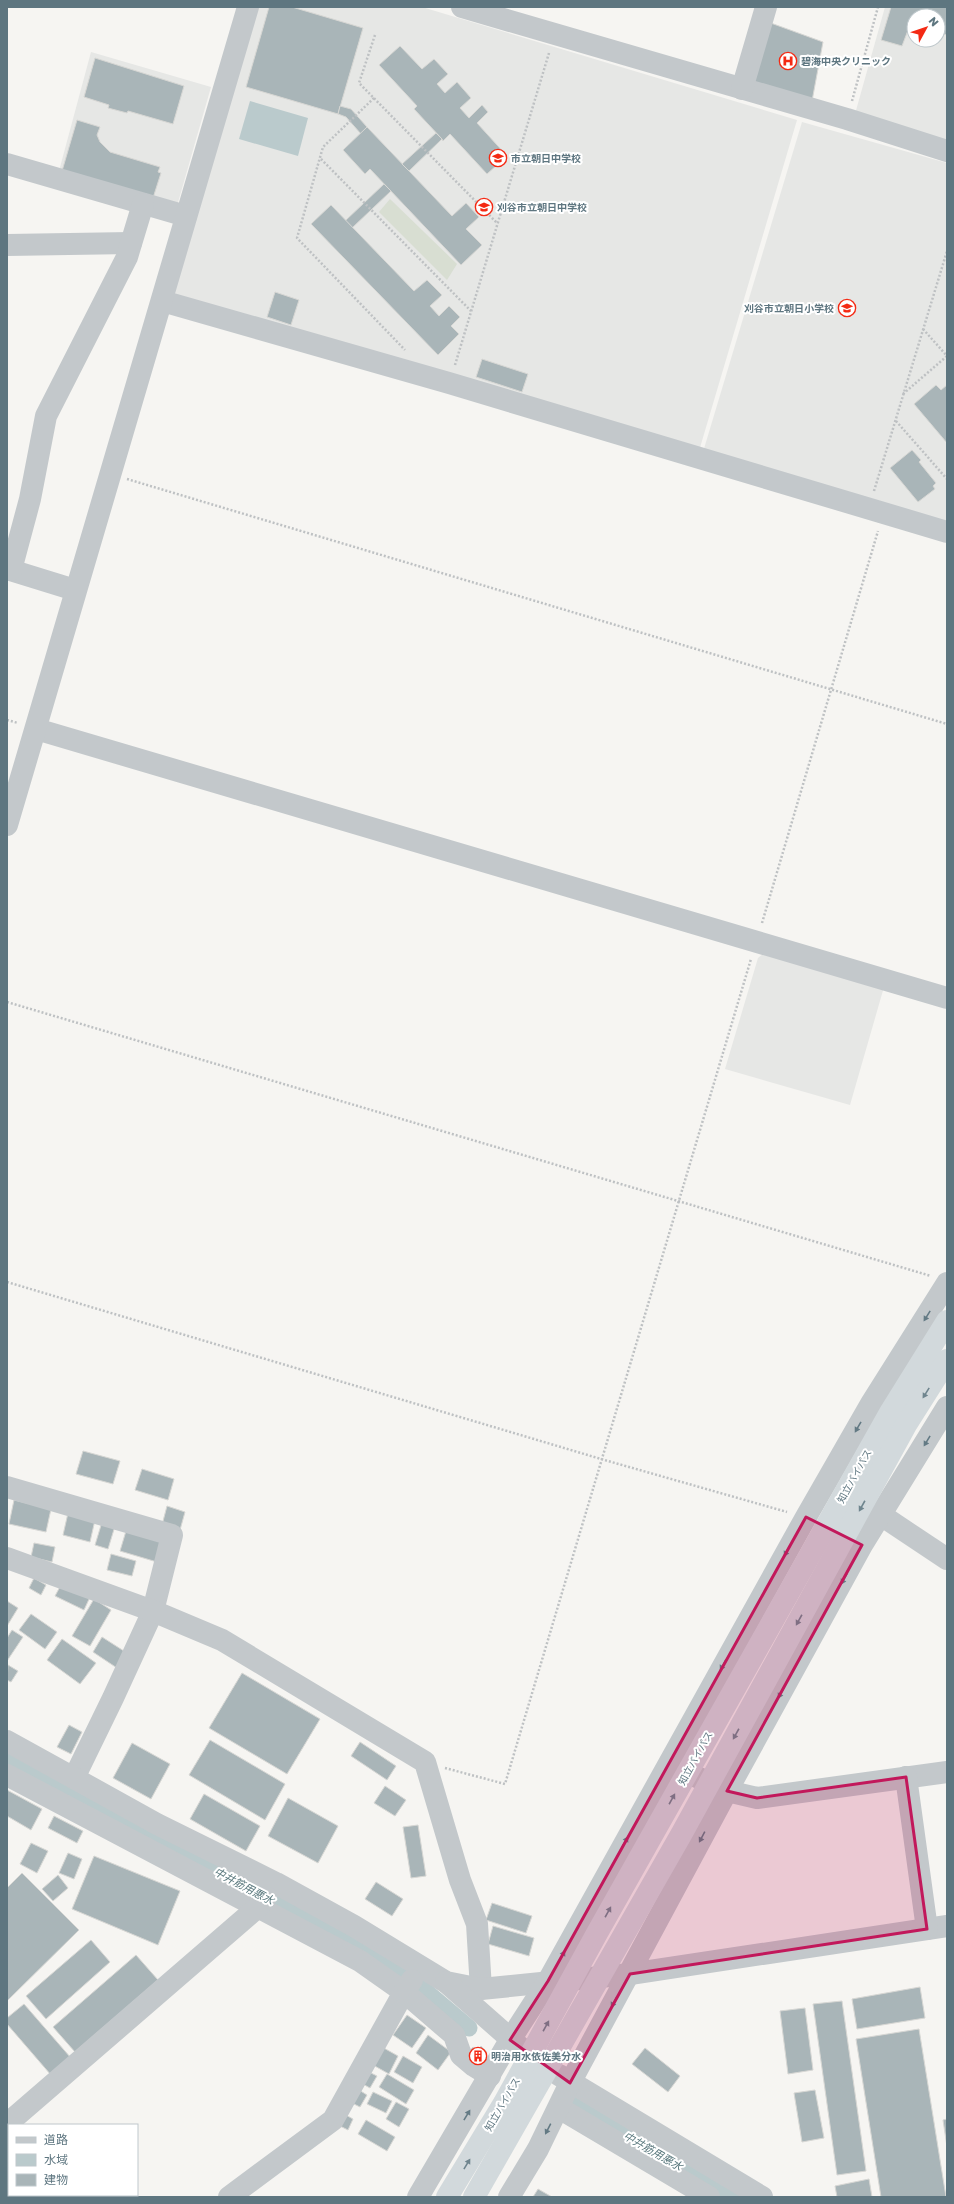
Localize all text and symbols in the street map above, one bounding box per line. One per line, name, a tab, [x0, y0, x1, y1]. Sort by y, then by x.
north arrow	[906, 8, 946, 48]
text: N	[926, 14, 942, 29]
hospital icon: 碧海中央クリニック	[778, 51, 798, 71]
place label: 碧海中央クリニック	[801, 55, 891, 67]
school or university icon: 市立朝日中学校	[488, 148, 508, 168]
place label: 市立朝日中学校	[511, 152, 581, 164]
school or university icon: 刈谷市立朝日中学校	[474, 197, 494, 217]
place label: 刈谷市立朝日中学校	[497, 201, 587, 213]
school or university icon: 刈谷市立朝日小学校	[837, 298, 857, 318]
place label: 刈谷市立朝日小学校	[744, 302, 834, 314]
one-way arrow	[923, 1310, 930, 1322]
one-way arrow	[922, 1388, 930, 1399]
one-way arrow	[855, 1421, 862, 1432]
one-way arrow	[923, 1435, 930, 1446]
street label: 知立バイパス	[834, 1447, 874, 1505]
one-way arrow	[858, 1500, 865, 1512]
one-way arrow	[783, 1545, 790, 1557]
one-way arrow	[840, 1573, 847, 1585]
one-way arrow	[795, 1614, 802, 1626]
one-way arrow	[720, 1659, 727, 1671]
one-way arrow	[777, 1687, 784, 1699]
one-way arrow	[733, 1728, 739, 1740]
street label: 知立バイパス	[675, 1729, 715, 1787]
one-way arrow	[668, 1793, 675, 1805]
one-way arrow	[699, 1832, 705, 1843]
one-way arrow	[621, 1836, 628, 1848]
water label: 中井筋用悪水	[212, 1864, 277, 1907]
one-way arrow	[605, 1907, 611, 1918]
one-way arrow	[558, 1950, 565, 1961]
one-way arrow	[611, 1996, 618, 2007]
one-way arrow	[542, 2021, 549, 2032]
building icon: 明治用水依佐美分水	[468, 2046, 488, 2066]
place label: 明治用水依佐美分水	[491, 2050, 582, 2062]
street label: 知立バイパス	[482, 2075, 522, 2133]
one-way arrow	[463, 2109, 470, 2121]
legend	[8, 2124, 138, 2196]
one-way arrow	[545, 2124, 552, 2135]
water label: 中井筋用悪水	[621, 2128, 686, 2173]
text: 道路	[44, 2132, 68, 2147]
text: 水域	[44, 2152, 68, 2167]
one-way arrow	[464, 2158, 471, 2170]
text: 建物	[44, 2172, 68, 2187]

